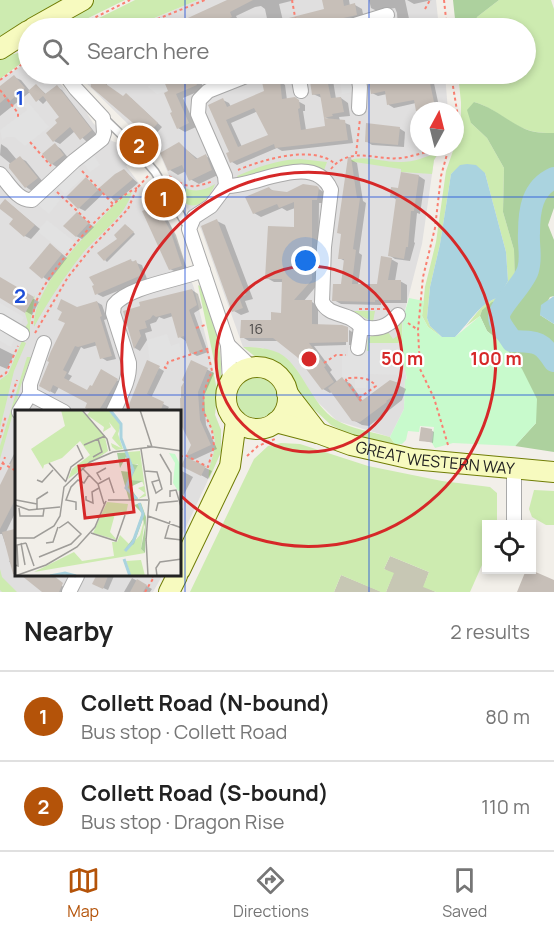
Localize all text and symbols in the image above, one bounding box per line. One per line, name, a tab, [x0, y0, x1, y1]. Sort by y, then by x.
search box	[18, 18, 536, 84]
icon: search	[39, 35, 72, 68]
text: Search here	[87, 36, 209, 66]
text: 1	[16, 84, 24, 111]
north arrow	[410, 102, 464, 156]
pin: 2	[120, 122, 158, 168]
pin: 1	[144, 176, 184, 220]
your location	[291, 246, 320, 275]
text: 2	[14, 282, 26, 309]
house number: 16	[249, 319, 263, 338]
text: 50 m	[381, 346, 423, 370]
text: 100 m	[470, 346, 522, 370]
centre of rings	[299, 349, 319, 369]
inset map	[15, 410, 182, 577]
street label: GREAT WESTERN WAY	[354, 435, 516, 479]
map controls	[482, 520, 536, 574]
button: locate	[482, 520, 536, 574]
text: Nearby	[24, 613, 113, 649]
text: 2 results	[450, 618, 530, 645]
text: Collett Road (N-bound)	[81, 688, 330, 718]
text: 1	[39, 703, 48, 730]
text: 80 m	[485, 703, 530, 730]
text: Bus stop · Collett Road	[81, 718, 287, 745]
text: Collett Road (S-bound)	[81, 778, 329, 808]
text: 2	[38, 793, 49, 820]
text: 110 m	[481, 793, 530, 820]
text: Bus stop · Dragon Rise	[81, 808, 284, 835]
tab: Map	[67, 864, 100, 922]
tab: Directions	[233, 864, 309, 922]
tab: Saved	[442, 864, 487, 922]

